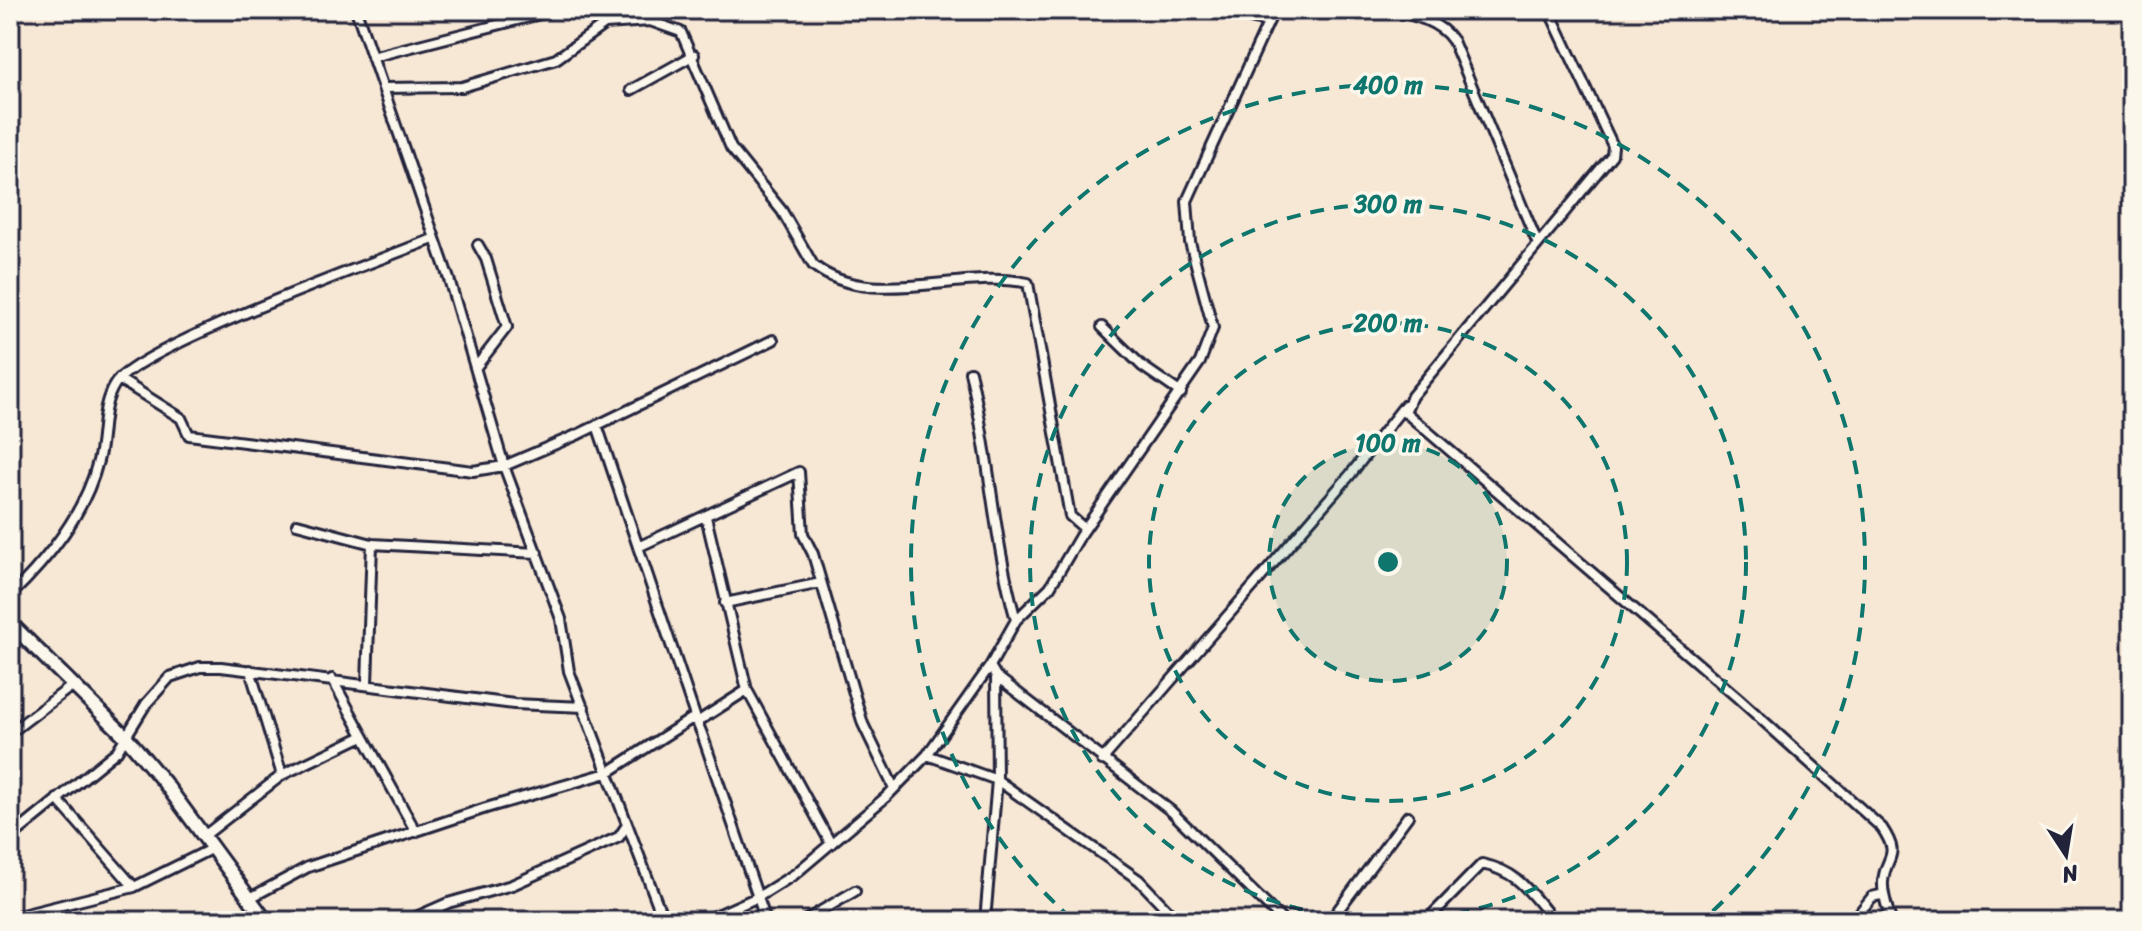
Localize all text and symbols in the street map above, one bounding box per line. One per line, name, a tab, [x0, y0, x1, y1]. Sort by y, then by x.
text: 400 m	[1353, 64, 1424, 106]
text: 300 m	[1353, 183, 1423, 225]
text: 200 m	[1353, 302, 1423, 344]
text: 100 m	[1355, 422, 1421, 464]
centre of rings	[1374, 548, 1402, 576]
north arrow	[2026, 815, 2106, 895]
text: N	[2058, 853, 2083, 895]

